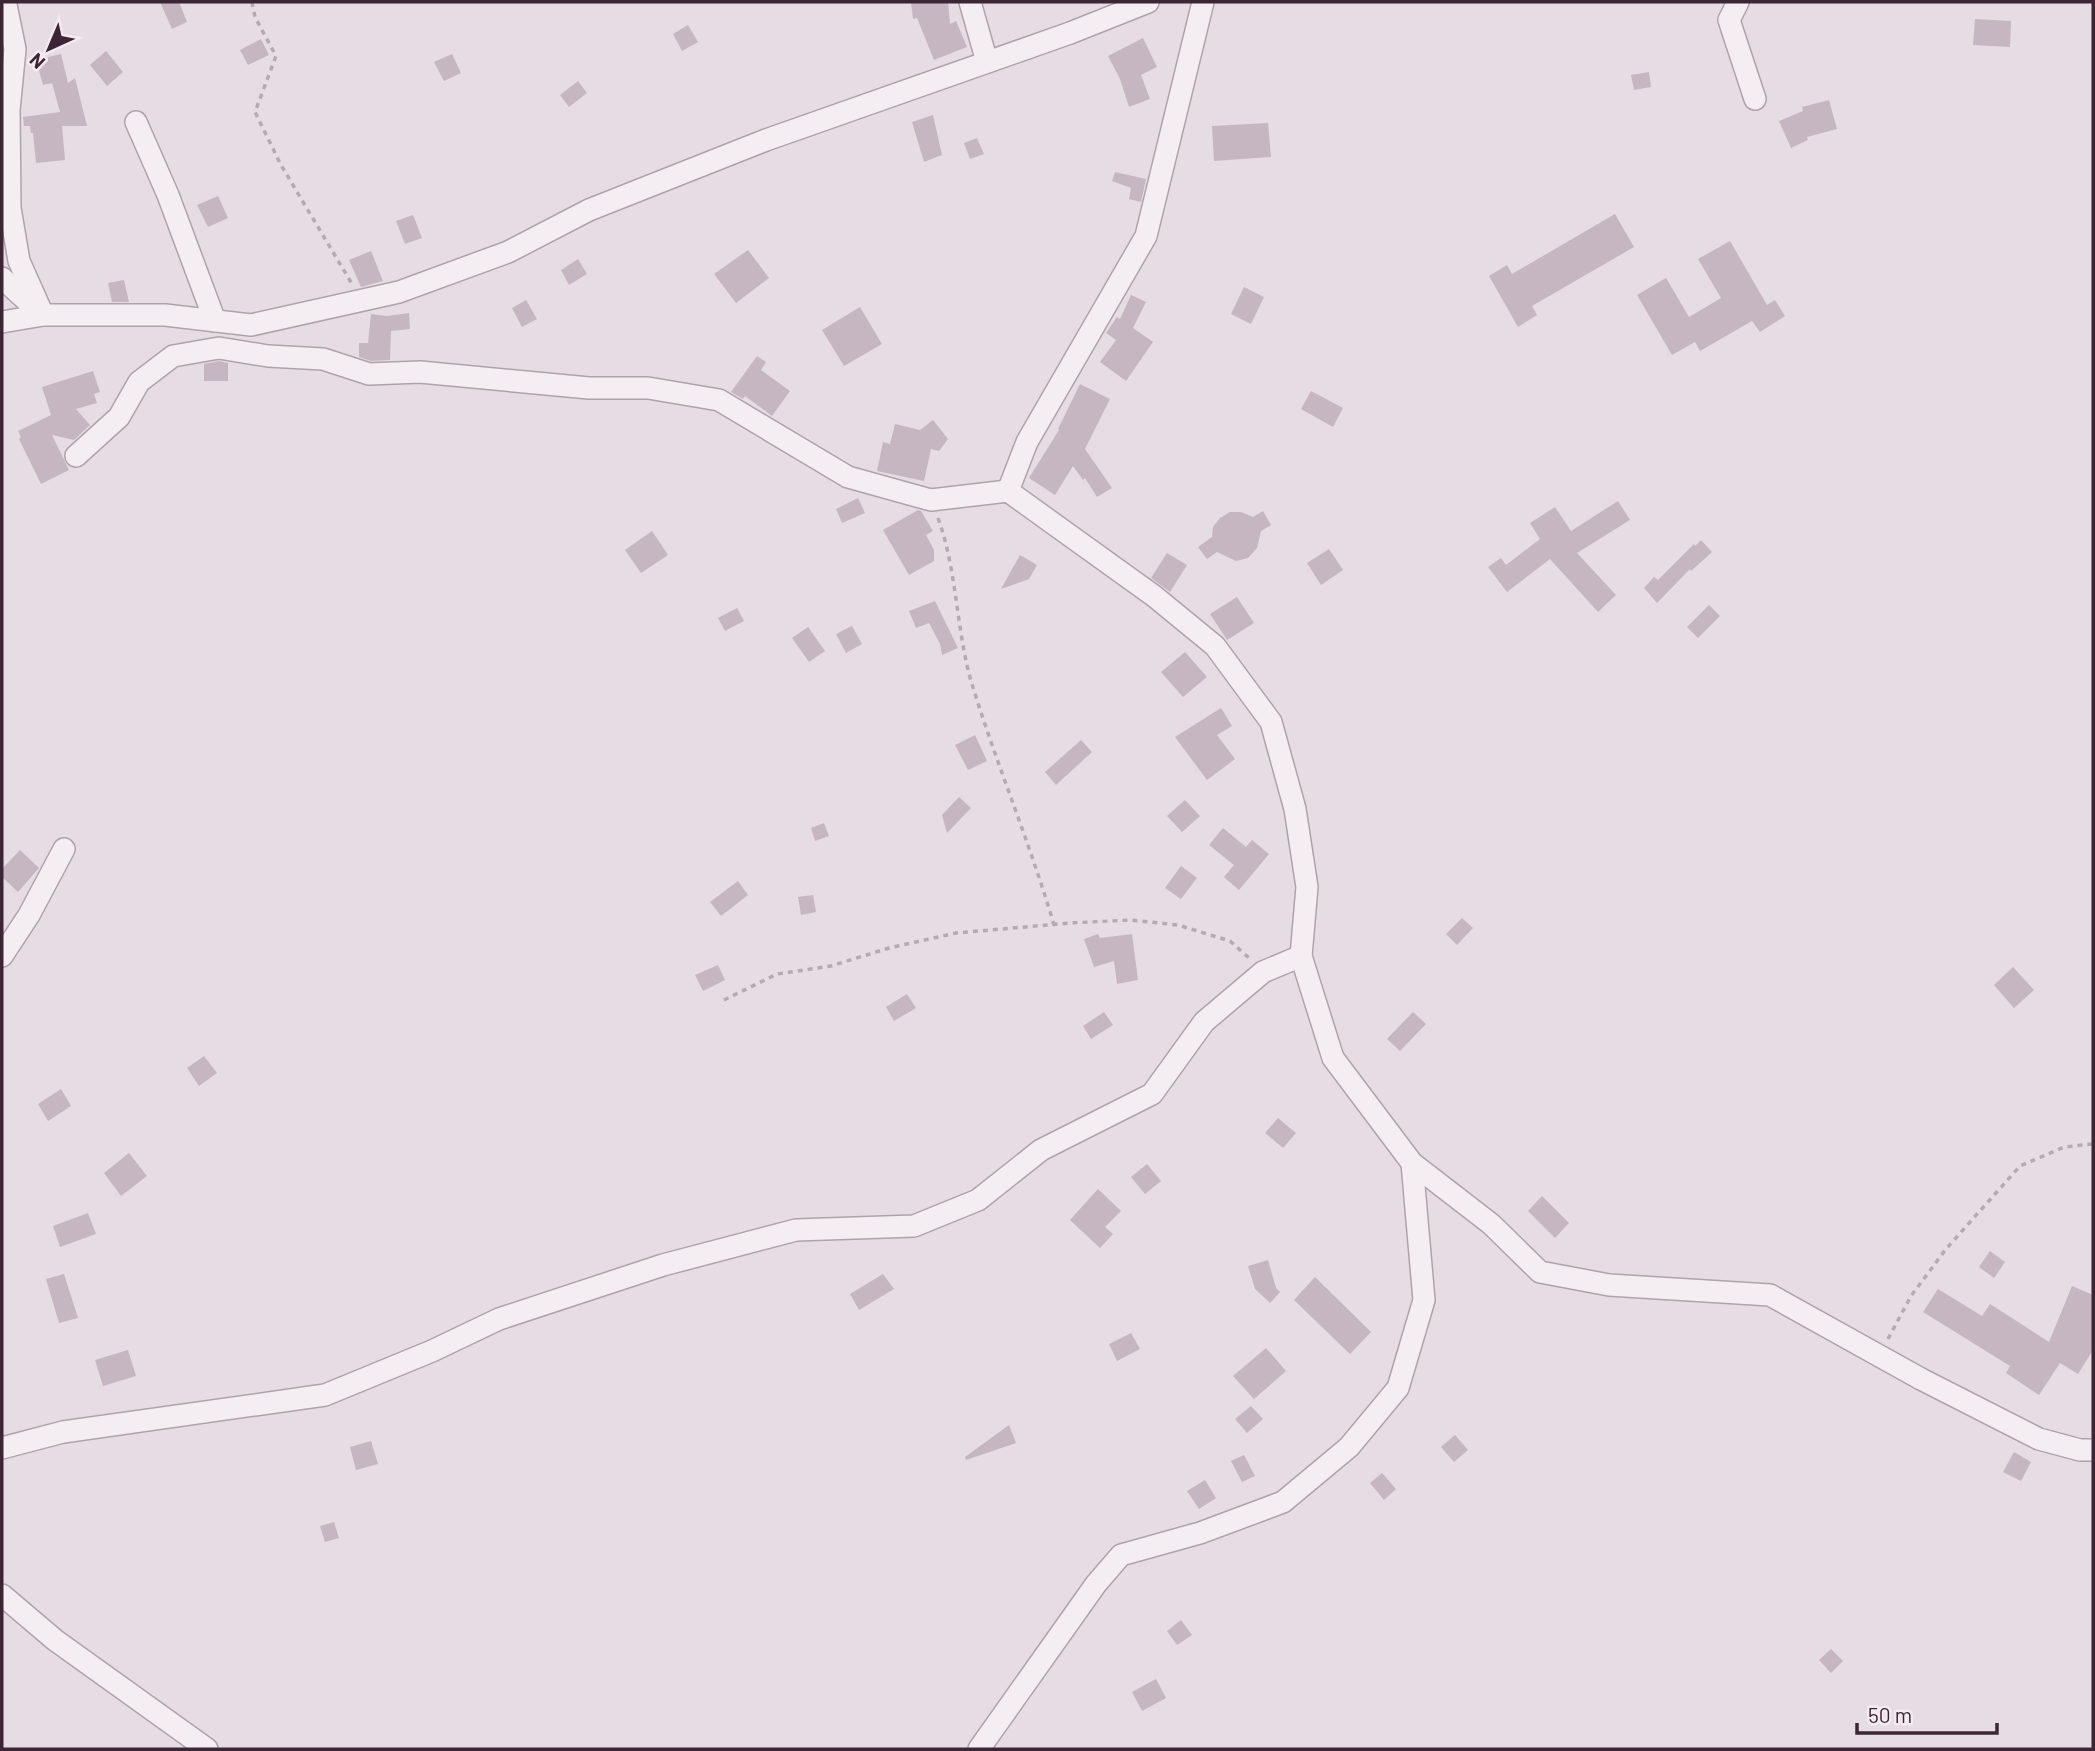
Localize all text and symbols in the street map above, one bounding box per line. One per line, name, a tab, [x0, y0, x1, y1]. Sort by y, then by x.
north arrow	[14, 14, 84, 84]
text: N	[24, 49, 49, 74]
scale bar	[1857, 1692, 1997, 1736]
text: 50 m	[1868, 1702, 1912, 1727]

